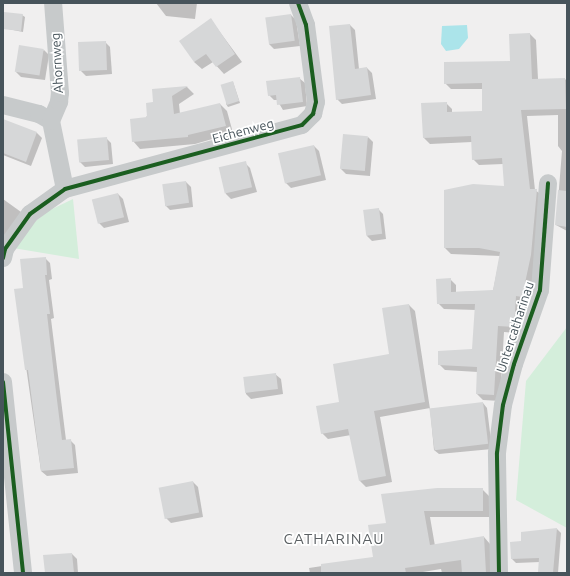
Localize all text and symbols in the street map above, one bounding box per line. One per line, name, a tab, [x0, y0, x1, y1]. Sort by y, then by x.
street label: Ahornweg	[48, 32, 66, 94]
street label: Eichenweg	[210, 115, 276, 147]
street label: Untercatharinau	[493, 279, 537, 375]
district label: CATHARINAU	[284, 530, 384, 548]

